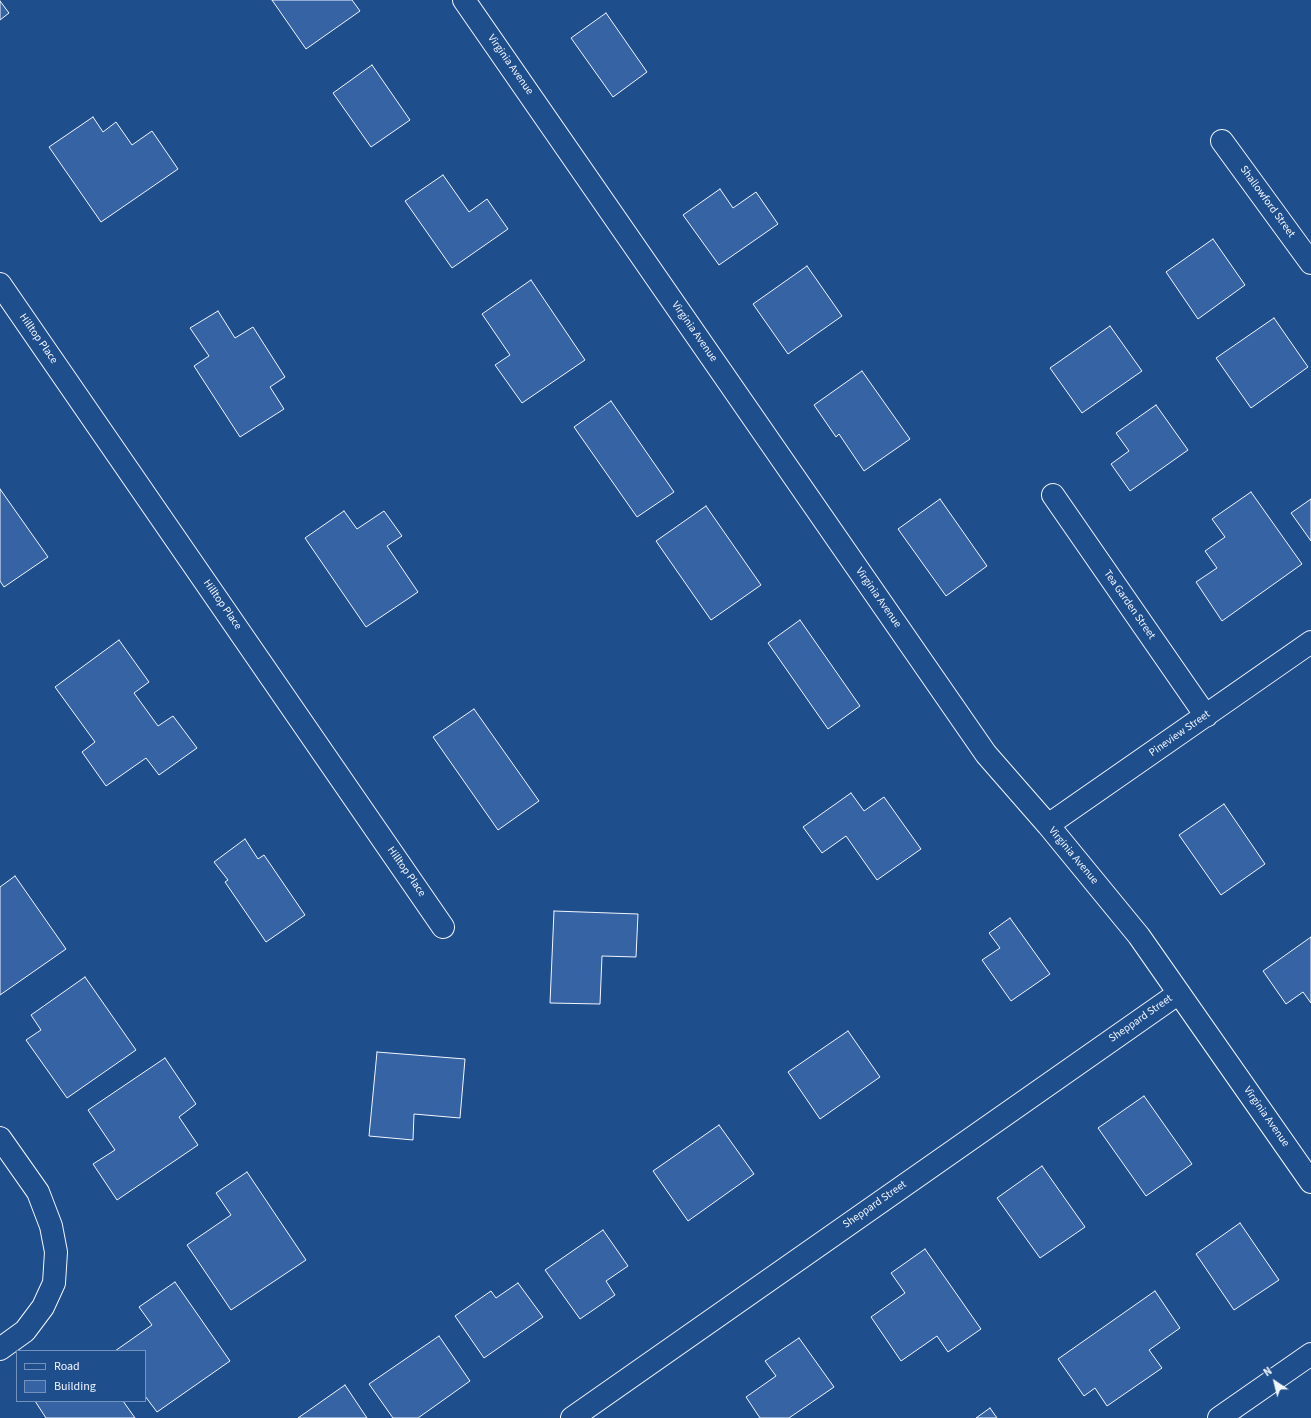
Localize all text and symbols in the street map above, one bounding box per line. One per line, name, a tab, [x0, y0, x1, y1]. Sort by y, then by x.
street label: Virginia Avenue	[484, 32, 536, 98]
street label: Shallowford Street	[1237, 164, 1297, 240]
street label: Virginia Avenue	[668, 299, 720, 365]
street label: Hilltop Place	[16, 311, 60, 367]
street label: Virginia Avenue	[852, 565, 904, 631]
street label: Tea Garden Street	[1100, 568, 1158, 642]
street label: Hilltop Place	[200, 577, 244, 633]
street label: Pineview Street	[1147, 708, 1213, 760]
street label: Virginia Avenue	[1045, 825, 1101, 887]
street label: Hilltop Place	[384, 844, 428, 900]
street label: Sheppard Street	[1107, 992, 1175, 1046]
street label: Virginia Avenue	[1240, 1084, 1292, 1150]
street label: Sheppard Street	[841, 1178, 909, 1232]
legend	[16, 1350, 146, 1402]
text: Road	[54, 1358, 80, 1375]
north arrow	[1255, 1362, 1295, 1402]
text: N	[1261, 1364, 1275, 1380]
text: Building	[54, 1378, 96, 1395]

